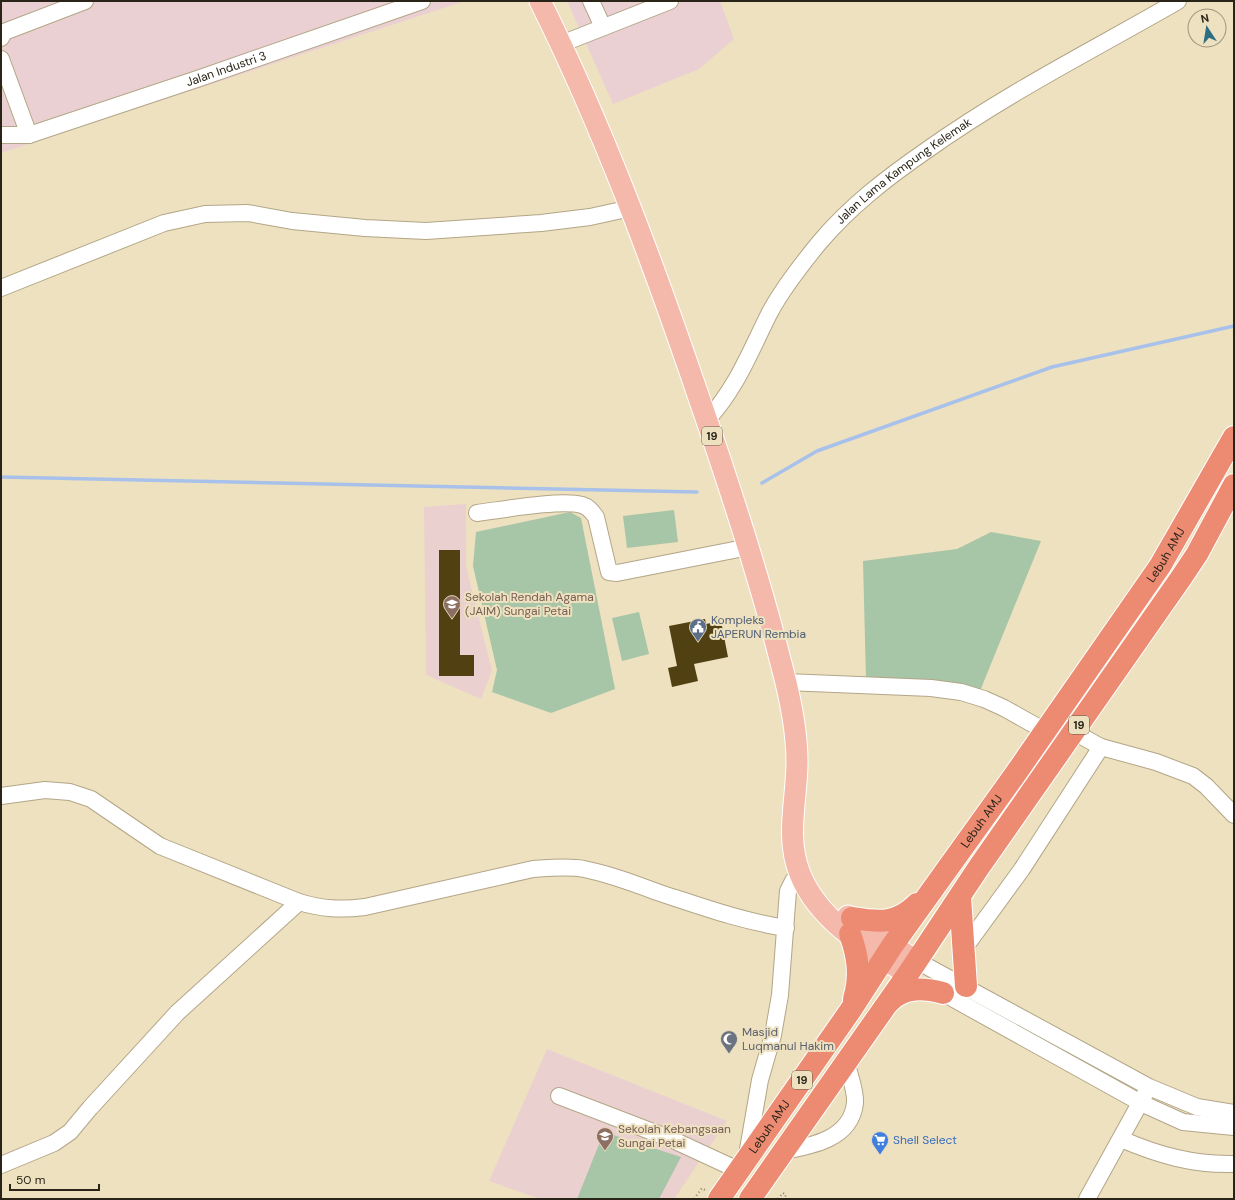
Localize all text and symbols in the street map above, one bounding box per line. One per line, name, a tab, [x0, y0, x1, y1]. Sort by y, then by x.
north arrow	[1187, 8, 1227, 48]
text: N	[1200, 11, 1210, 26]
street label: Jalan Industri 3	[184, 48, 269, 90]
street label: Jalan Lama Kampung Kelemak	[832, 114, 975, 228]
road number: 19	[702, 427, 722, 445]
street label: Lebuh AMJ	[1143, 525, 1188, 586]
place label: Sekolah Rendah Agama (JAIM) Sungai Petai	[465, 589, 594, 619]
school or university icon: Sekolah Rendah Agama (JAIM) Sungai Petai	[442, 594, 462, 619]
place label: Kompleks JAPERUN Rembia	[711, 612, 806, 642]
public building icon: Kompleks JAPERUN Rembia	[688, 617, 708, 642]
road number: 19	[1069, 716, 1089, 734]
street label: Lebuh AMJ	[957, 792, 1006, 851]
place label: Masjid Luqmanul Hakim	[742, 1024, 834, 1054]
mosque icon: Masjid Luqmanul Hakim	[719, 1029, 739, 1054]
road number: 19	[792, 1071, 812, 1089]
street label: Lebuh AMJ	[745, 1097, 793, 1157]
place label: Sekolah Kebangsaan Sungai Petai	[618, 1121, 731, 1151]
school or university icon: Sekolah Kebangsaan Sungai Petai	[595, 1126, 615, 1151]
supermarket icon: Shell Select	[870, 1130, 890, 1155]
place label: Shell Select	[893, 1132, 957, 1148]
scale bar	[10, 1166, 99, 1192]
text: 50 m	[16, 1172, 45, 1188]

